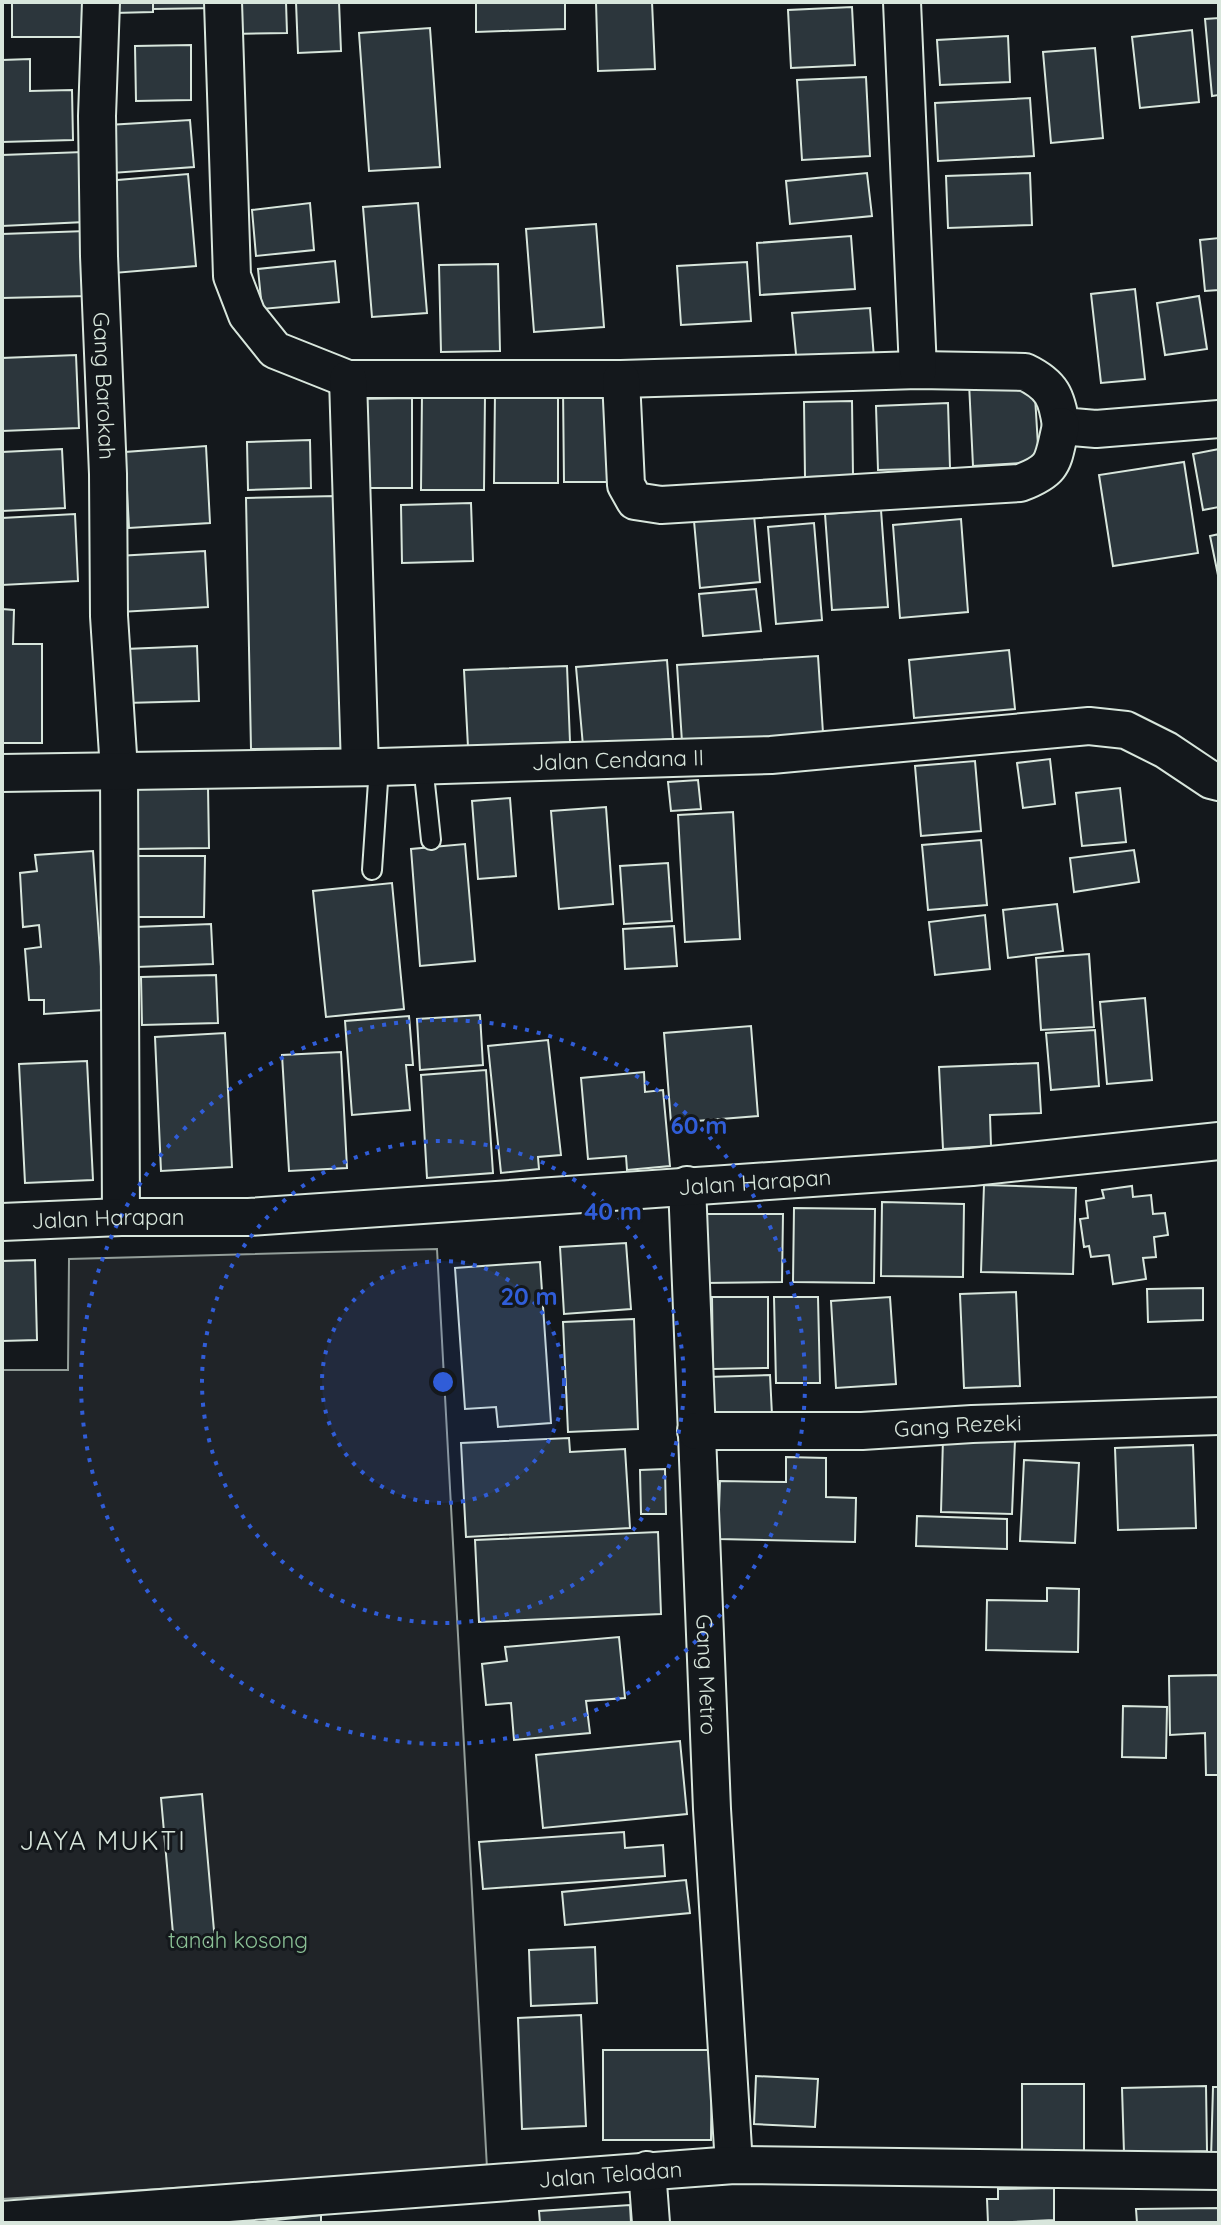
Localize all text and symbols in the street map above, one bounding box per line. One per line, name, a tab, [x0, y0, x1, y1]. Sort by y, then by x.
street label: Gang Barokah	[87, 311, 121, 460]
street label: Jalan Cendana II	[531, 743, 704, 776]
text: 60 m	[671, 1110, 727, 1140]
street label: Jalan Harapan	[677, 1163, 832, 1201]
text: 40 m	[584, 1196, 642, 1226]
street label: Jalan Harapan	[31, 1203, 185, 1235]
text: 20 m	[500, 1281, 558, 1311]
centre of rings	[429, 1368, 457, 1396]
street label: Gang Rezeki	[893, 1408, 1022, 1443]
street label: Gang Metro	[690, 1614, 723, 1736]
district label: JAYA MUKTI	[19, 1824, 187, 1857]
park label: tanah kosong	[168, 1926, 308, 1954]
street label: Jalan Teladan	[537, 2155, 683, 2194]

